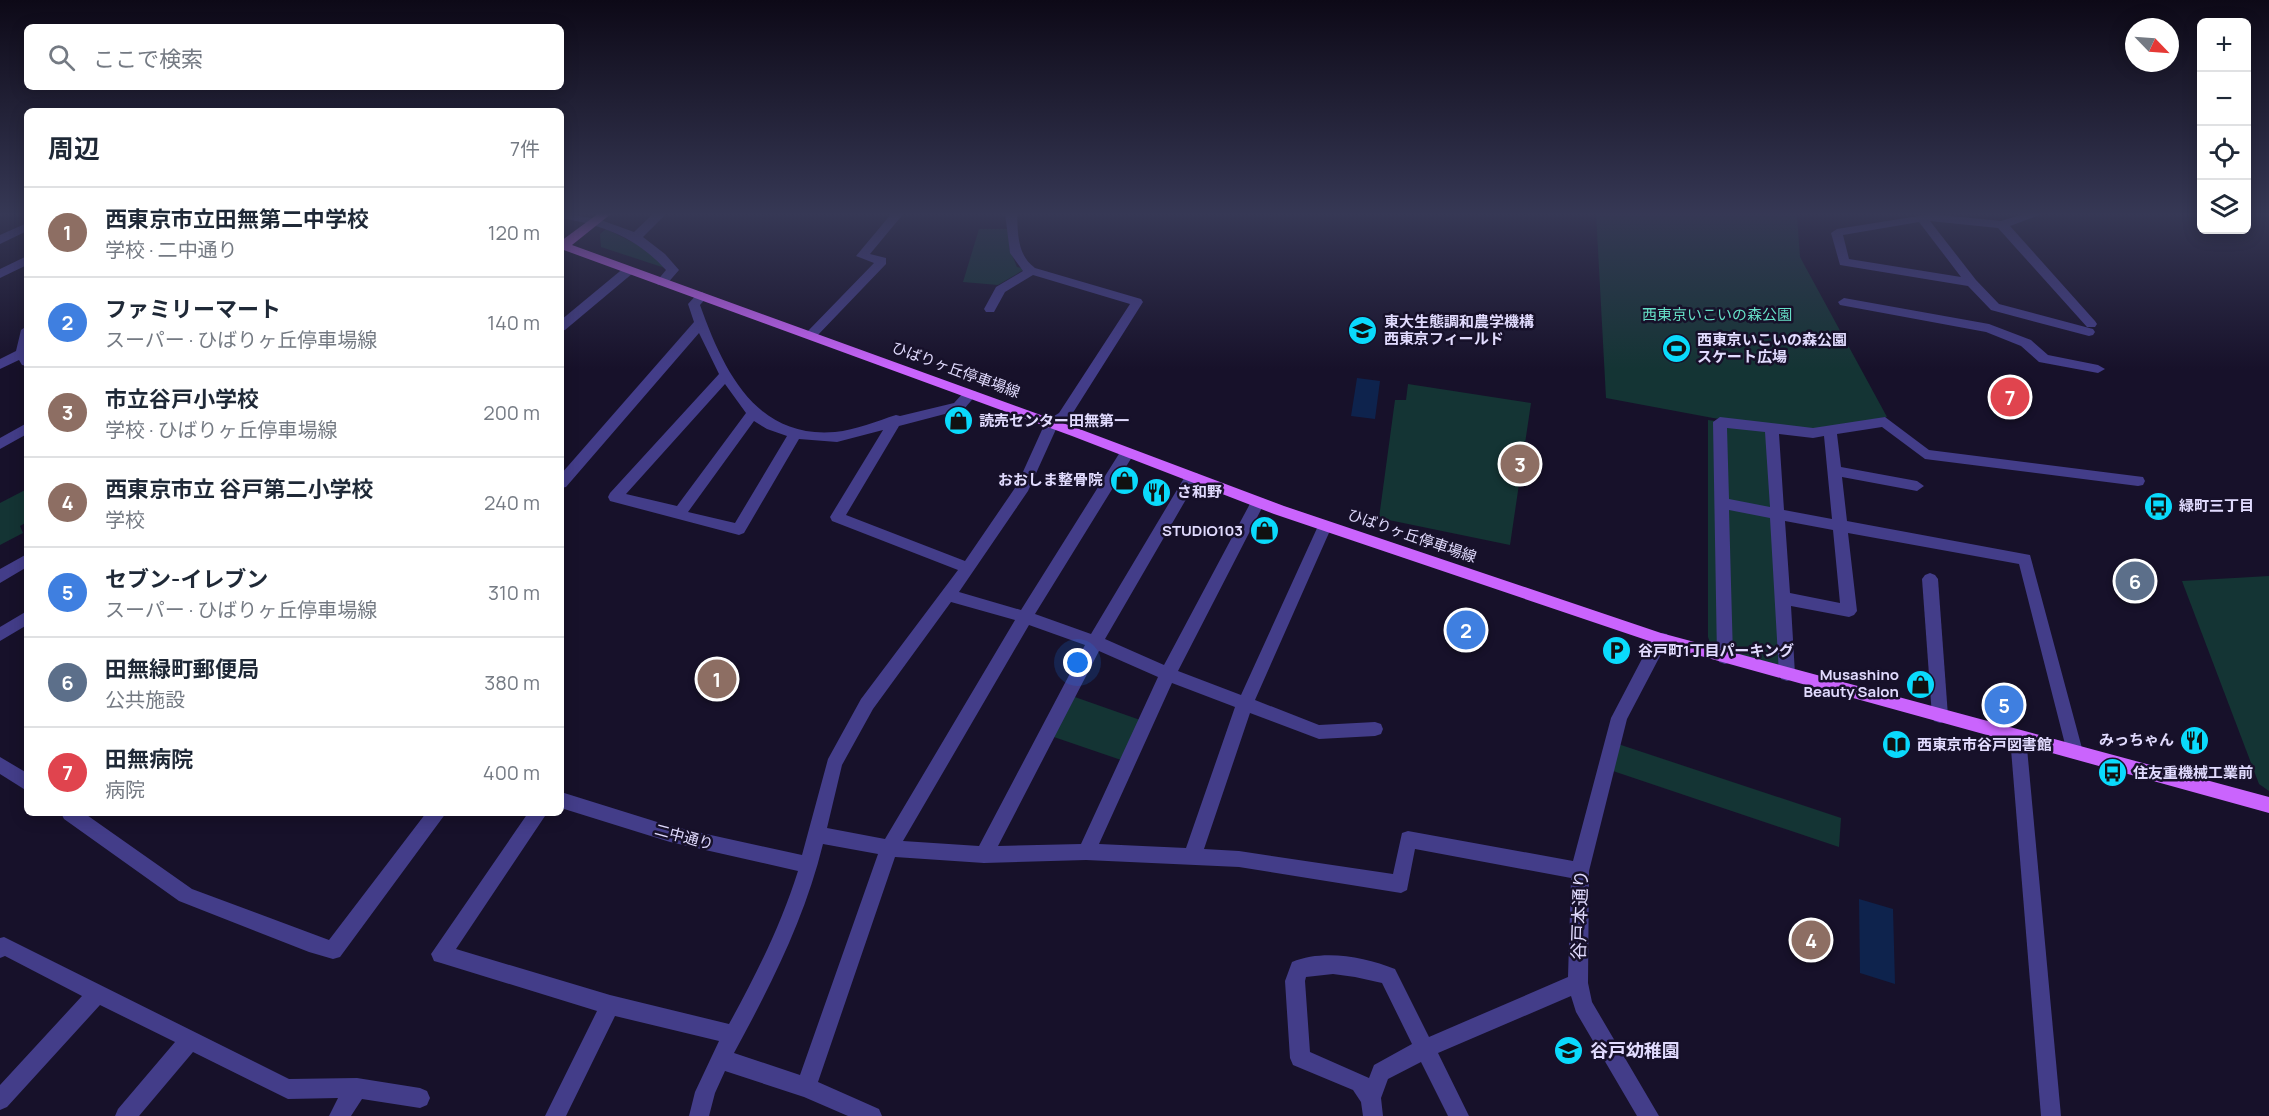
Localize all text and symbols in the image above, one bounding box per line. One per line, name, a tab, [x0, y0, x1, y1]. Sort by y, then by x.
north arrow	[2125, 18, 2179, 72]
map controls	[2197, 18, 2251, 234]
button: +	[2197, 18, 2251, 72]
search box	[24, 24, 564, 90]
icon: search	[45, 41, 78, 74]
text: ここで検索	[93, 44, 203, 74]
button: −	[2197, 72, 2251, 126]
button: locate	[2197, 126, 2251, 180]
text: 周辺	[48, 130, 100, 166]
text: 7件	[510, 135, 540, 162]
button: layers	[2197, 180, 2251, 234]
text: 西東京市立田無第二中学校	[105, 204, 369, 234]
text: 1	[63, 219, 72, 246]
text: 120 m	[488, 219, 540, 246]
text: 学校 · 二中通り	[105, 236, 238, 263]
text: ファミリーマート	[105, 294, 281, 324]
park label: 西東京いこいの森公園	[1642, 304, 1792, 325]
text: 2	[62, 309, 73, 336]
text: 140 m	[487, 309, 540, 336]
place label: 東大生態調和農学機構 西東京フィールド	[1384, 311, 1534, 349]
school or university icon: 東大生態調和農学機構 西東京フィールド	[1347, 315, 1379, 347]
text: スーパー · ひばりヶ丘停車場線	[105, 326, 377, 353]
place label: 西東京いこいの森公園 スケート広場	[1697, 329, 1847, 367]
sports icon: 西東京いこいの森公園 スケート広場	[1660, 333, 1692, 365]
street label: ひばりヶ丘停車場線	[889, 337, 1023, 402]
pin: 7	[1990, 374, 2030, 420]
text: 市立谷戸小学校	[105, 384, 259, 414]
text: 3	[62, 399, 73, 426]
text: 200 m	[483, 399, 540, 426]
shop icon: 読売センター田無第一	[942, 405, 974, 437]
place label: 読売センター田無第一	[979, 410, 1129, 431]
text: 学校 · ひばりヶ丘停車場線	[105, 416, 338, 443]
pin: 3	[1500, 442, 1540, 486]
shop icon: おおしま整骨院	[1108, 464, 1140, 496]
place label: おおしま整骨院	[998, 469, 1103, 490]
text: 西東京市立 谷戸第二小学校	[105, 474, 373, 504]
restaurant icon: さ和野	[1140, 476, 1172, 508]
place label: さ和野	[1177, 481, 1222, 502]
text: 4	[61, 489, 74, 516]
text: 240 m	[484, 489, 540, 516]
bus stop icon: 緑町三丁目	[2142, 490, 2174, 522]
place label: 緑町三丁目	[2179, 495, 2254, 516]
street label: ひばりヶ丘停車場線	[1345, 504, 1479, 567]
text: 学校	[105, 506, 145, 533]
shop icon: STUDIO103	[1248, 515, 1280, 547]
place label: STUDIO103	[1162, 520, 1243, 541]
pin: 6	[2116, 558, 2154, 604]
text: セブン-イレブン	[105, 564, 268, 594]
text: 5	[62, 579, 73, 606]
text: 310 m	[488, 579, 540, 606]
text: スーパー · ひばりヶ丘停車場線	[105, 596, 377, 623]
pin: 2	[1446, 608, 1486, 652]
parking icon: 谷戸町1丁目パーキング	[1601, 635, 1633, 667]
place label: 谷戸町1丁目パーキング	[1638, 640, 1794, 661]
your location	[1063, 648, 1092, 677]
text: 田無緑町郵便局	[105, 654, 259, 684]
pin: 1	[698, 656, 736, 702]
place label: Musashino Beauty Salon	[1804, 664, 1899, 702]
shop icon: Musashino Beauty Salon	[1904, 668, 1936, 700]
text: 6	[61, 669, 74, 696]
text: 380 m	[484, 669, 540, 696]
pin: 5	[1984, 682, 2024, 728]
text: 公共施設	[105, 686, 185, 713]
restaurant icon: みっちゃん	[2179, 724, 2211, 756]
library icon: 西東京市谷戸図書館	[1880, 729, 1912, 761]
place label: みっちゃん	[2099, 729, 2174, 750]
place label: 西東京市谷戸図書館	[1917, 734, 2052, 755]
text: 田無病院	[105, 744, 193, 774]
bus stop icon: 住友重機械工業前	[2096, 757, 2128, 789]
text: 7	[62, 759, 73, 786]
text: 400 m	[483, 759, 540, 786]
place label: 住友重機械工業前	[2133, 762, 2253, 783]
text: 病院	[105, 776, 145, 803]
street label: 二中通り	[652, 819, 716, 854]
street label: 谷戸本通り	[1565, 870, 1593, 960]
pin: 4	[1792, 918, 1830, 962]
school or university icon: 谷戸幼稚園	[1553, 1035, 1585, 1067]
place label: 谷戸幼稚園	[1590, 1038, 1680, 1062]

